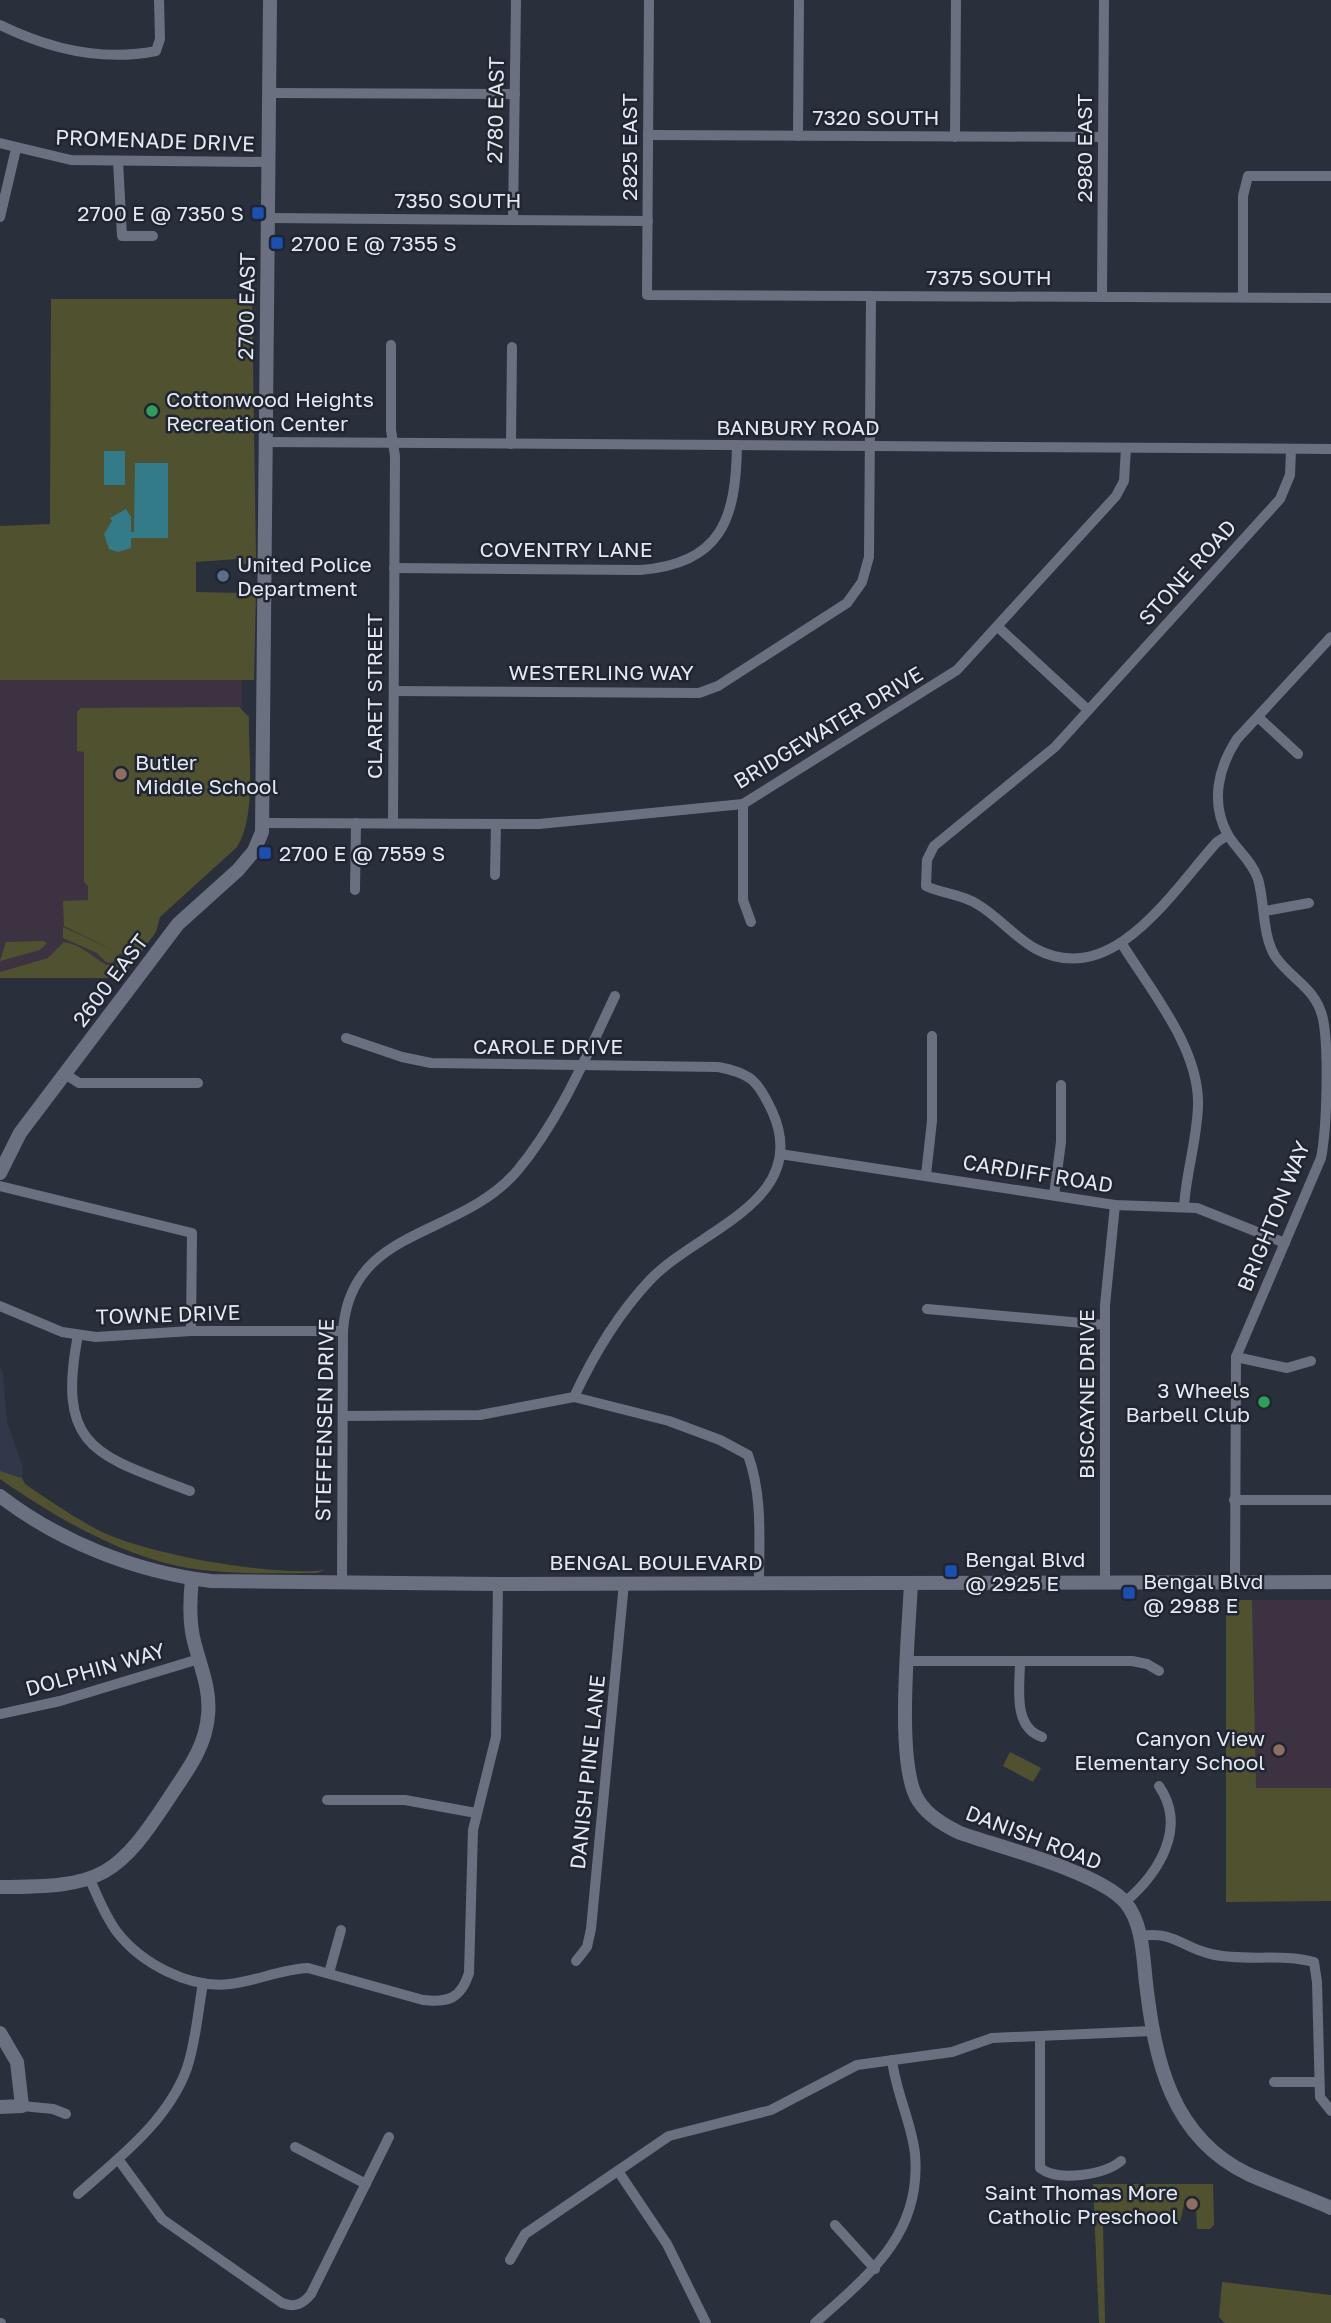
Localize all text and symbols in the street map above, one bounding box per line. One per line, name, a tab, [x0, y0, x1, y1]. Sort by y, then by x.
street label: 2780 EAST	[481, 56, 509, 164]
street label: 2825 EAST	[616, 93, 642, 201]
street label: 2980 EAST	[1071, 94, 1097, 202]
street label: 7320 SOUTH	[812, 104, 940, 130]
street label: PROMENADE DRIVE	[55, 124, 255, 156]
street label: 7350 SOUTH	[394, 187, 522, 213]
place label: 2700 E @ 7350 S	[77, 200, 244, 226]
marker: 2700 E @ 7350 S	[250, 205, 266, 221]
place label: 2700 E @ 7355 S	[291, 230, 457, 256]
marker: 2700 E @ 7355 S	[269, 235, 285, 251]
street label: 2700 EAST	[232, 252, 260, 360]
street label: 7375 SOUTH	[926, 264, 1052, 290]
place label: Cottonwood Heights Recreation Center	[166, 386, 374, 436]
marker: Cottonwood Heights Recreation Center	[144, 403, 160, 419]
street label: BANBURY ROAD	[716, 414, 880, 440]
street label: STONE ROAD	[1133, 514, 1241, 630]
street label: COVENTRY LANE	[479, 536, 653, 562]
place label: United Police Department	[237, 551, 372, 601]
marker: United Police Department	[215, 568, 231, 584]
street label: CLARET STREET	[361, 613, 387, 779]
street label: WESTERLING WAY	[508, 659, 694, 685]
street label: BRIDGEWATER DRIVE	[729, 660, 927, 794]
place label: Butler Middle School	[135, 749, 278, 799]
marker: Butler Middle School	[113, 766, 129, 782]
place label: 2700 E @ 7559 S	[279, 840, 445, 866]
marker: 2700 E @ 7559 S	[257, 845, 273, 861]
street label: 2600 EAST	[67, 929, 153, 1031]
street label: CAROLE DRIVE	[473, 1033, 623, 1059]
street label: BRIGHTON WAY	[1231, 1137, 1315, 1295]
street label: CARDIFF ROAD	[961, 1148, 1115, 1198]
street label: TOWNE DRIVE	[95, 1298, 241, 1330]
street label: BISCAYNE DRIVE	[1073, 1309, 1099, 1479]
street label: STEFFENSEN DRIVE	[309, 1318, 339, 1522]
place label: 3 Wheels Barbell Club	[1125, 1377, 1250, 1427]
marker: 3 Wheels Barbell Club	[1256, 1394, 1272, 1410]
place label: Bengal Blvd @ 2925 E	[965, 1546, 1086, 1596]
street label: BENGAL BOULEVARD	[549, 1549, 763, 1575]
marker: Bengal Blvd @ 2925 E	[943, 1563, 959, 1579]
place label: Bengal Blvd @ 2988 E	[1143, 1568, 1264, 1618]
marker: Bengal Blvd @ 2988 E	[1121, 1585, 1137, 1601]
street label: DOLPHIN WAY	[22, 1636, 168, 1701]
street label: DANISH PINE LANE	[564, 1673, 610, 1871]
place label: Canyon View Elementary School	[1074, 1725, 1265, 1775]
marker: Canyon View Elementary School	[1271, 1742, 1287, 1758]
street label: DANISH ROAD	[962, 1799, 1106, 1875]
place label: Saint Thomas More Catholic Preschool	[985, 2179, 1178, 2229]
marker: Saint Thomas More Catholic Preschool	[1184, 2196, 1200, 2212]

